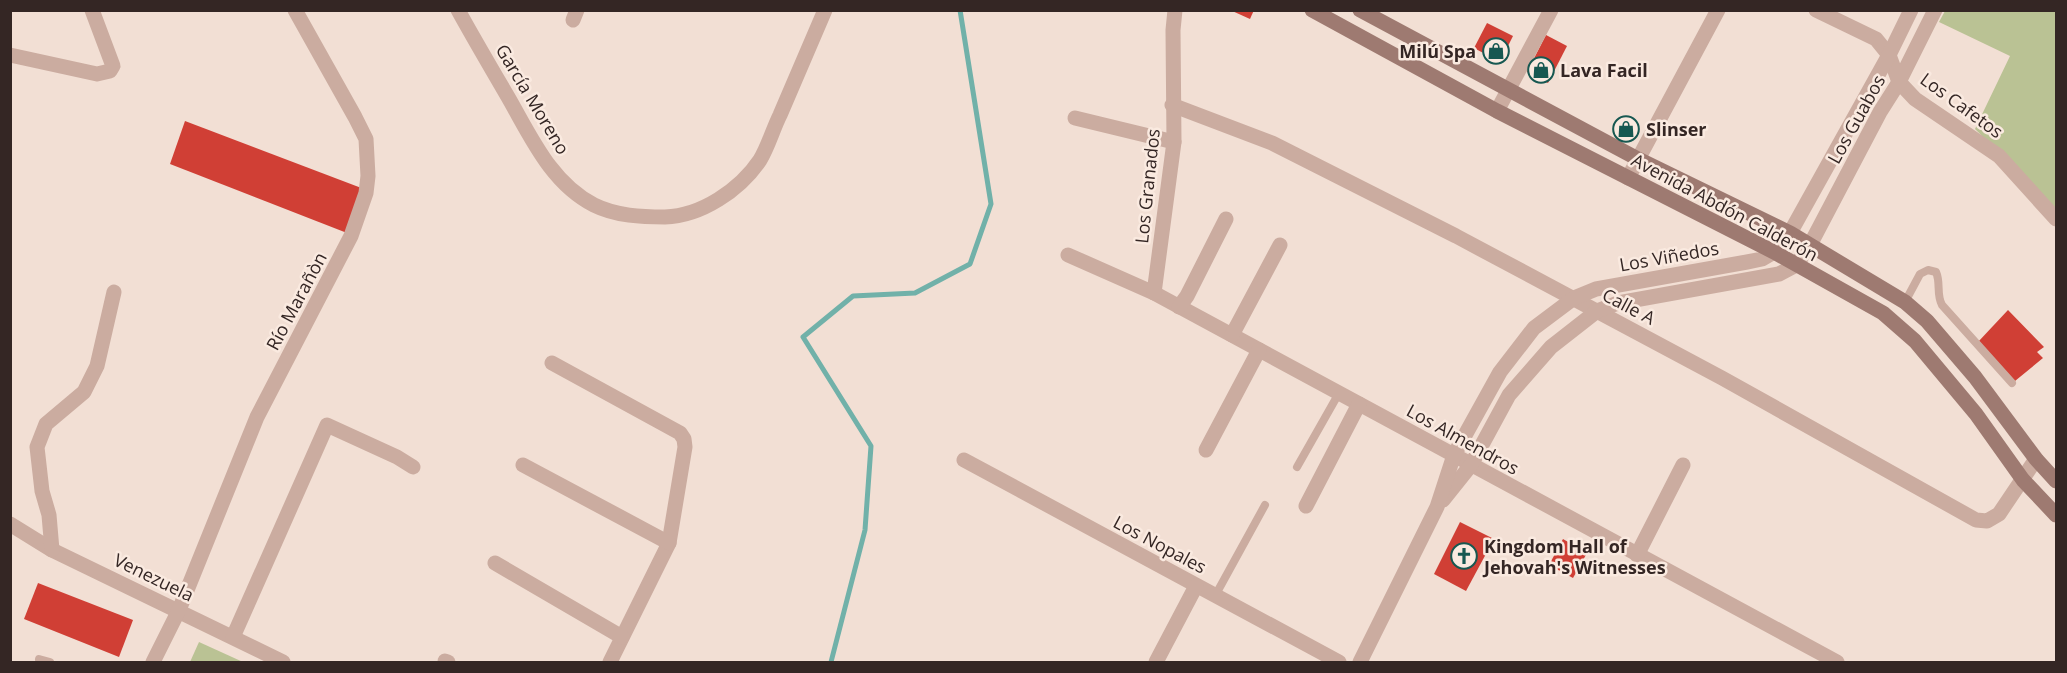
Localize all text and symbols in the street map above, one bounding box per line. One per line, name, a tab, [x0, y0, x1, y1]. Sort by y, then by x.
shop icon: Milú Spa	[1481, 36, 1511, 66]
street label: García Moreno	[491, 39, 575, 159]
place label: Milú Spa	[1399, 39, 1476, 63]
shop icon: Lava Facil	[1526, 55, 1556, 85]
place label: Lava Facil	[1560, 58, 1648, 82]
street label: Los Cafetos	[1916, 67, 2008, 143]
street label: Los Guabos	[1822, 70, 1890, 168]
shop icon: Slinser	[1611, 114, 1641, 144]
place label: Slinser	[1646, 117, 1707, 141]
street label: Los Granados	[1129, 127, 1165, 245]
street label: Avenida Abdón Calderón	[1628, 148, 1822, 266]
street label: Los Viñedos	[1618, 235, 1720, 277]
street label: Río Marañòn	[260, 248, 332, 354]
street label: Calle A	[1598, 282, 1660, 330]
street label: Los Almendros	[1403, 398, 1523, 480]
street label: Los Nopales	[1109, 509, 1211, 579]
place label: Kingdom Hall of Jehovah's Witnesses	[1482, 534, 1666, 579]
church icon: Kingdom Hall of Jehovah's Witnesses	[1449, 541, 1479, 571]
street label: Venezuela	[110, 547, 198, 607]

